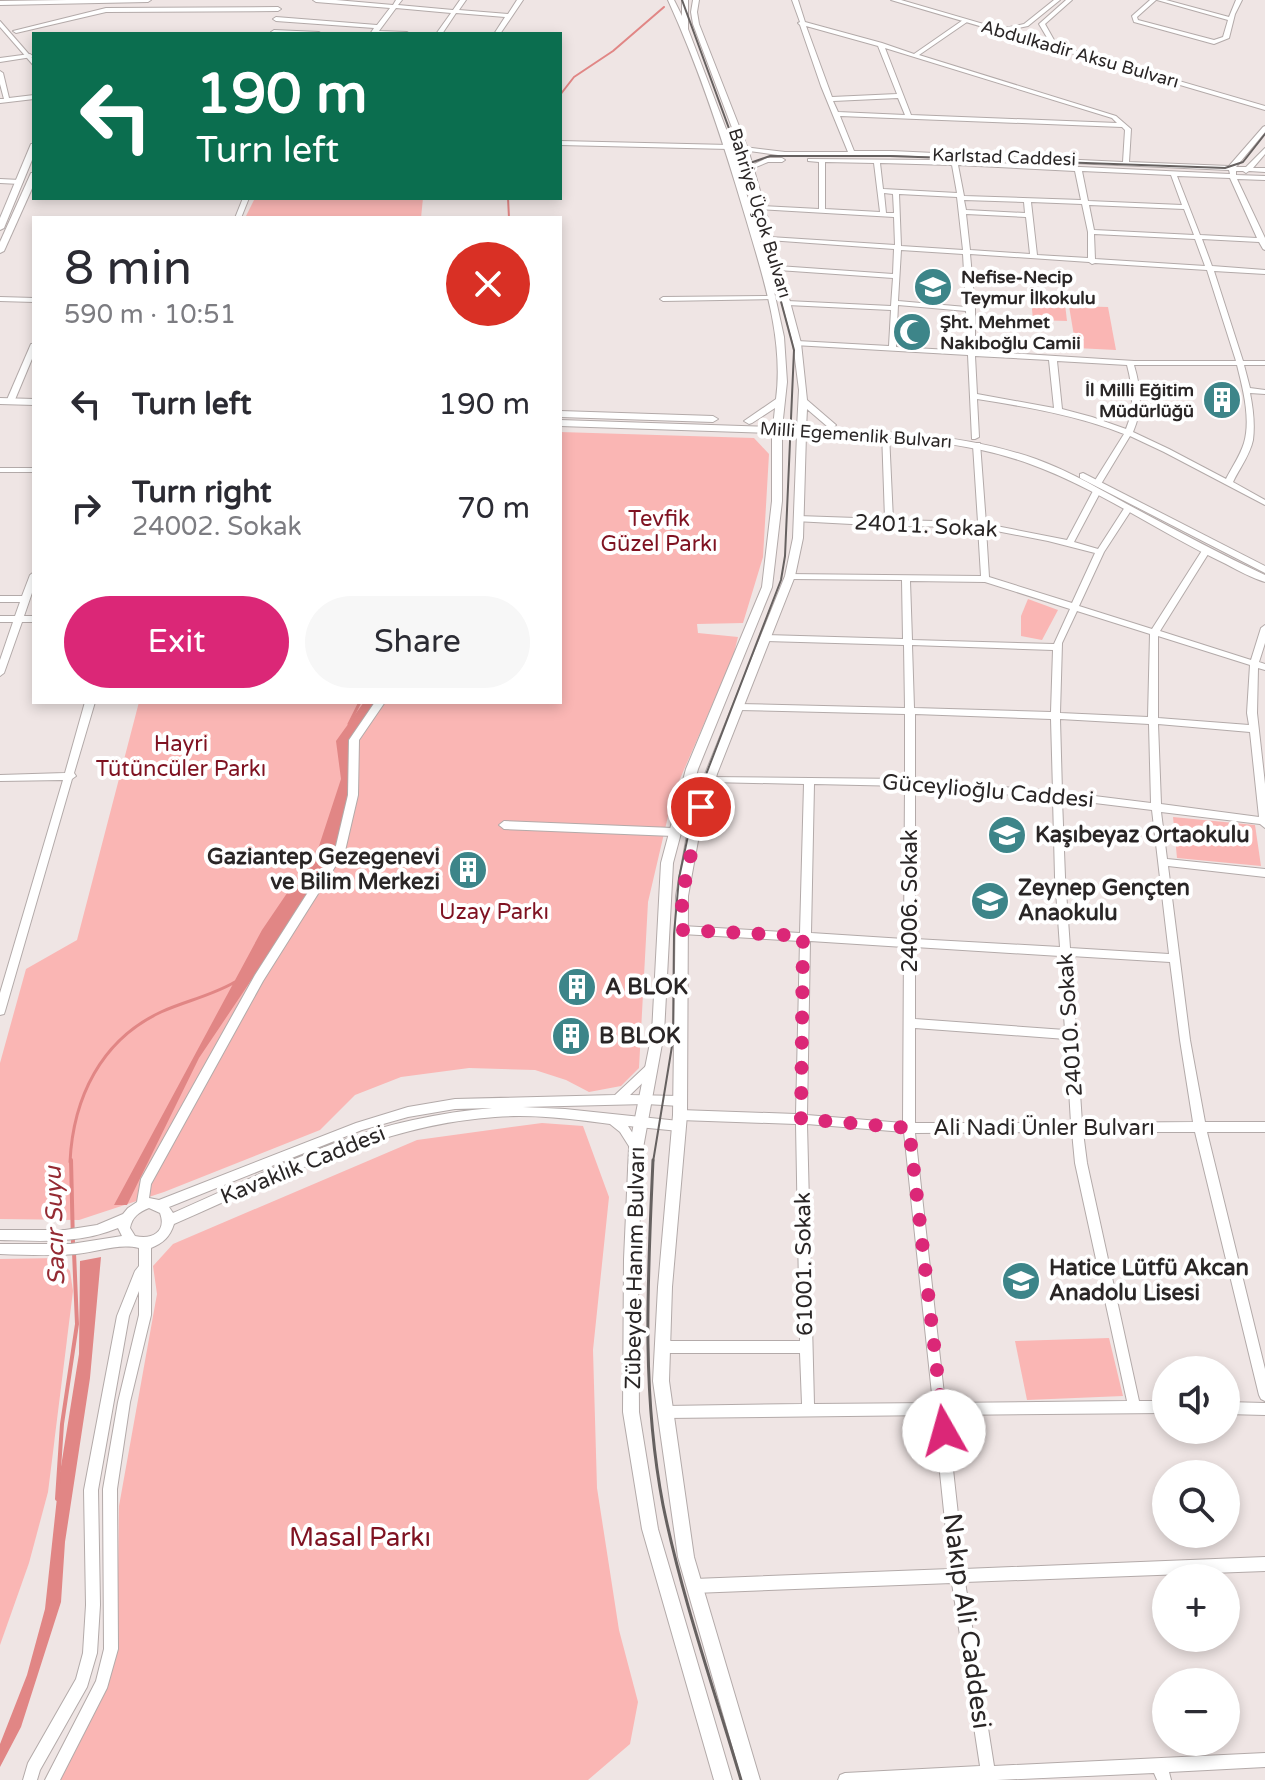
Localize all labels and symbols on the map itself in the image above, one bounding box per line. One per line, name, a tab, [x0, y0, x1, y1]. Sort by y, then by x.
street label: Abdulkadir Aksu Bulvarı	[979, 15, 1181, 93]
street label: Bahriye Üçok Bulvarı	[724, 125, 796, 301]
street label: Karlstad Caddesi	[932, 143, 1076, 171]
school or university icon: Nefise-Necip Teymur İlkokulu	[912, 266, 954, 308]
place label: Nefise-Necip Teymur İlkokulu	[960, 266, 1096, 309]
mosque icon: Şht. Mehmet Nakıboğlu Camii	[891, 311, 933, 353]
place label: Şht. Mehmet Nakıboğlu Camii	[940, 311, 1081, 354]
place label: İl Milli Eğitim Müdürlüğü	[1085, 379, 1194, 422]
building icon: İl Milli Eğitim Müdürlüğü	[1201, 379, 1243, 421]
street label: Milli Egemenlik Bulvarı	[759, 417, 953, 453]
park label: Tevfik Güzel Parkı	[600, 506, 718, 557]
street label: 24011. Sokak	[854, 509, 998, 543]
park label: Hayri Tütüncüler Parkı	[96, 731, 266, 782]
street label: Güceylioğlu Caddesi	[881, 769, 1095, 813]
pin	[667, 773, 735, 841]
school or university icon: Kaşıbeyaz Ortaokulu	[986, 814, 1028, 856]
place label: Kaşıbeyaz Ortaokulu	[1035, 822, 1250, 848]
street label: 24006. Sokak	[897, 829, 923, 973]
place label: Gaziantep Gezegenevi ve Bilim Merkezi	[207, 844, 440, 895]
building icon: Gaziantep Gezegenevi ve Bilim Merkezi	[447, 849, 489, 891]
place label: Zeynep Gençten Anaokulu	[1018, 875, 1190, 926]
school or university icon: Zeynep Gençten Anaokulu	[969, 880, 1011, 922]
park label: Uzay Parkı	[439, 899, 549, 925]
street label: 24010. Sokak	[1052, 952, 1088, 1098]
building icon: A BLOK	[556, 966, 598, 1008]
place label: A BLOK	[605, 974, 688, 1000]
building icon: B BLOK	[550, 1015, 592, 1057]
place label: B BLOK	[599, 1023, 681, 1049]
street label: Ali Nadi Ünler Bulvarı	[933, 1115, 1155, 1141]
street label: Kavaklık Caddesi	[217, 1120, 389, 1210]
street label: Zübeyde Hanım Bulvarı	[620, 1146, 650, 1390]
water label: Sacır Suyu	[38, 1165, 72, 1286]
street label: 61001. Sokak	[790, 1192, 818, 1336]
place label: Hatice Lütfü Akcan Anadolu Lisesi	[1049, 1255, 1249, 1306]
school or university icon: Hatice Lütfü Akcan Anadolu Lisesi	[1000, 1260, 1042, 1302]
position arrow	[902, 1389, 986, 1473]
street label: Nakıp Ali Caddesi	[937, 1511, 997, 1731]
park label: Masal Parkı	[289, 1522, 431, 1553]

